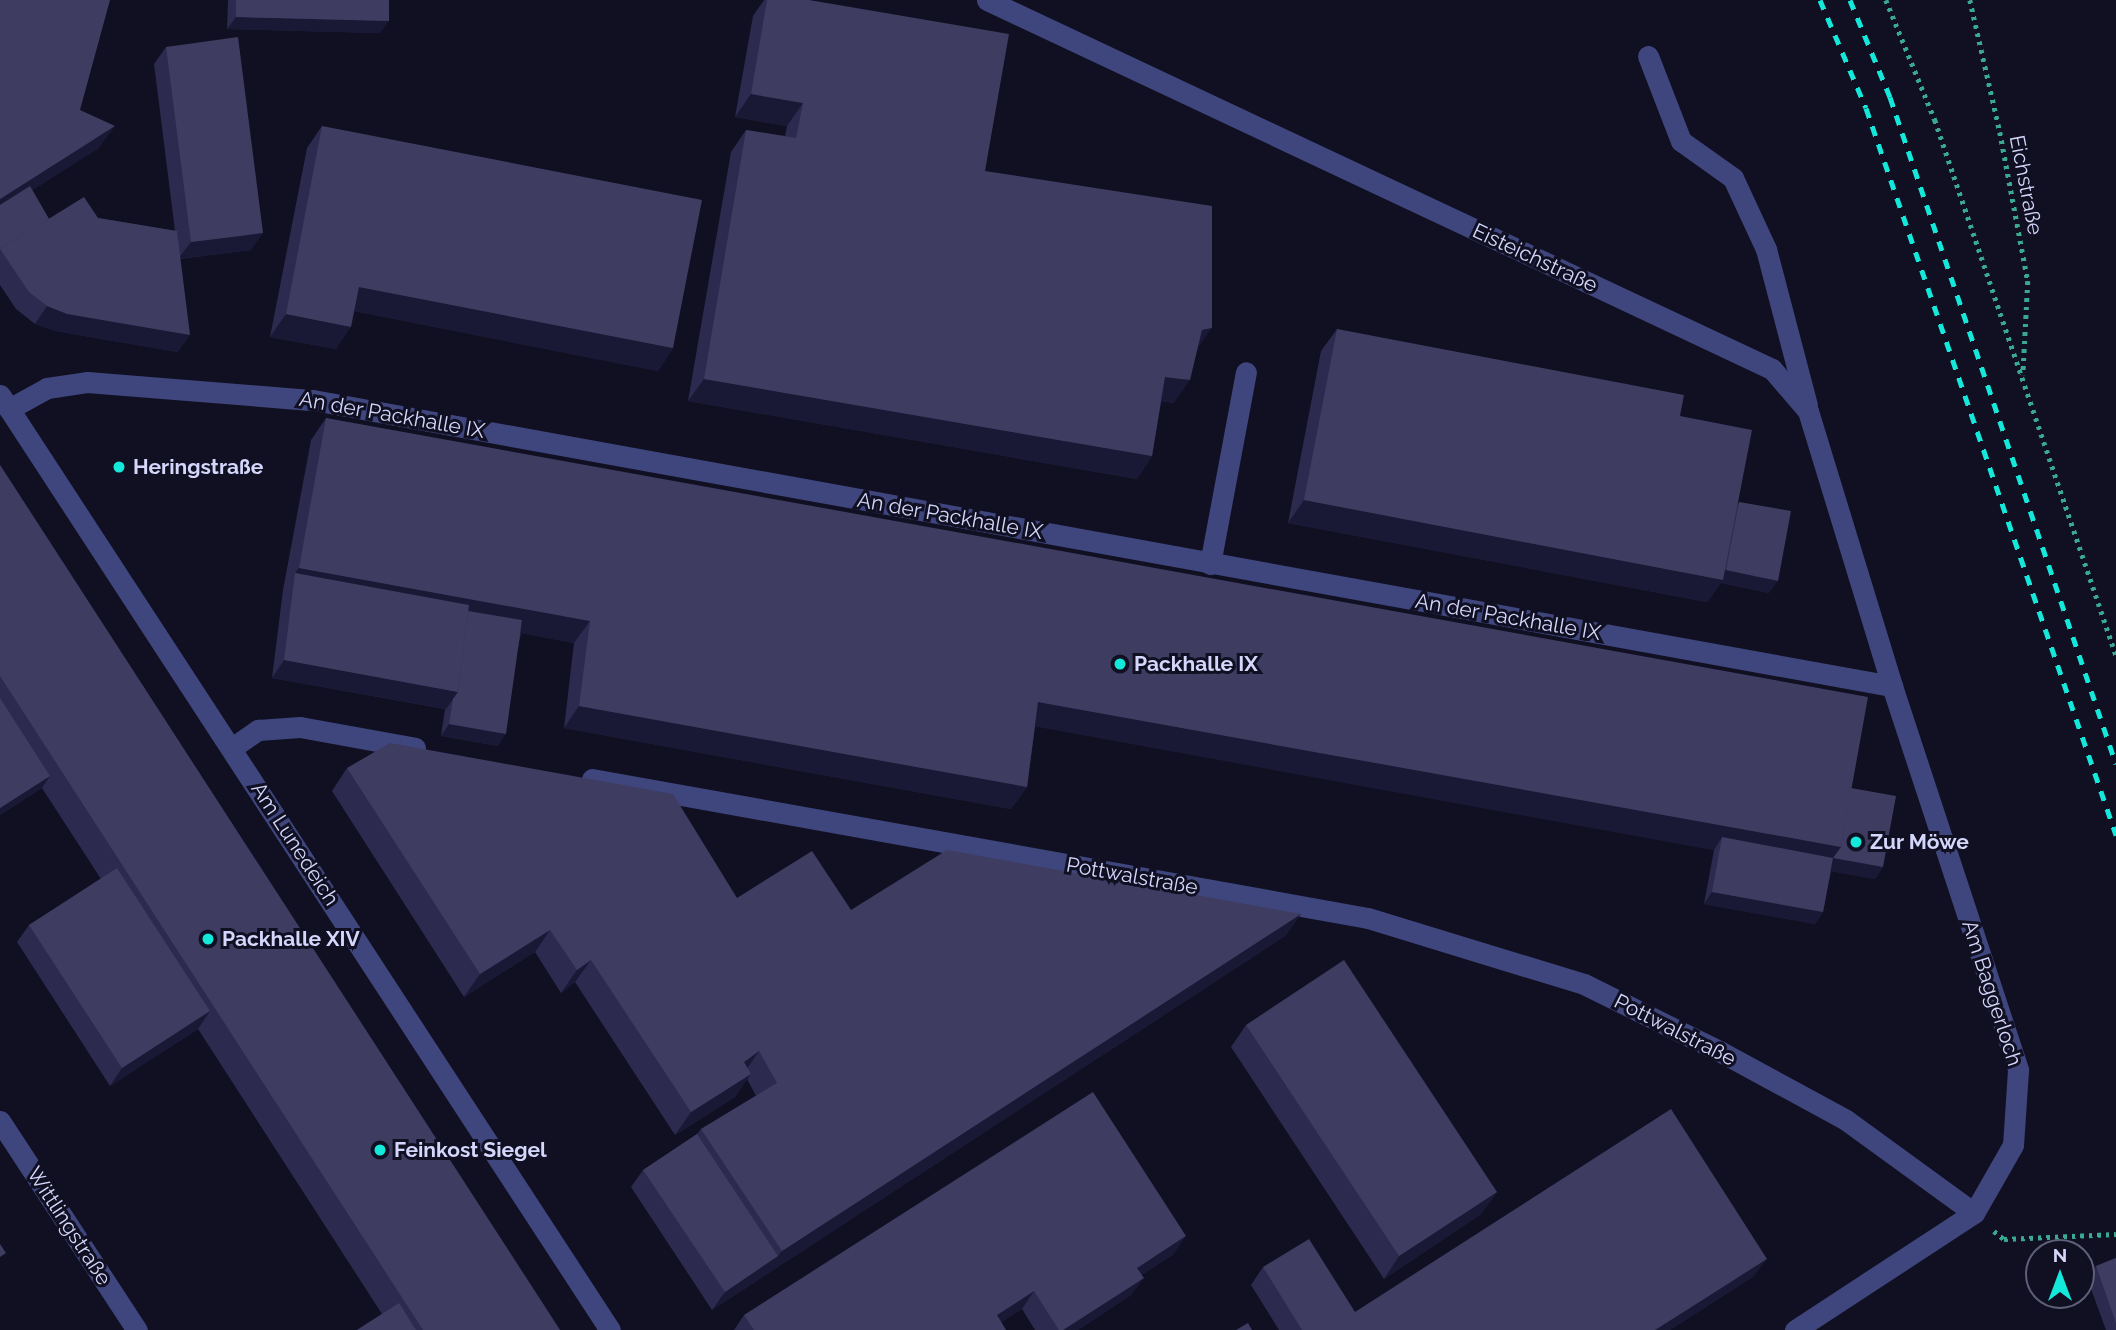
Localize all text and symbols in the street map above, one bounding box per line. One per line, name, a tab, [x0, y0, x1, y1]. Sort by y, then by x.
street label: Eichstraße	[2004, 133, 2048, 237]
street label: Eisteichstraße	[1469, 218, 1601, 298]
street label: An der Packhalle IX	[297, 386, 487, 444]
place label: Heringstraße	[133, 454, 263, 480]
marker: Heringstraße	[111, 459, 127, 475]
street label: An der Packhalle IX	[855, 487, 1045, 545]
street label: An der Packhalle IX	[1413, 588, 1603, 646]
place label: Packhalle IX	[1134, 651, 1258, 677]
marker: Packhalle IX	[1112, 656, 1128, 672]
street label: Am Lunedeich	[246, 778, 344, 910]
place label: Zur Möwe	[1870, 829, 1969, 855]
marker: Zur Möwe	[1848, 834, 1864, 850]
street label: Pottwalstraße	[1064, 852, 1200, 900]
street label: Am Baggerloch	[1957, 917, 2027, 1069]
place label: Packhalle XIV	[222, 926, 360, 952]
marker: Packhalle XIV	[200, 931, 216, 947]
street label: Pottwalstraße	[1610, 989, 1740, 1071]
place label: Feinkost Siegel	[394, 1137, 547, 1163]
marker: Feinkost Siegel	[372, 1142, 388, 1158]
street label: Wittlingstraße	[21, 1162, 117, 1290]
north arrow	[2025, 1239, 2095, 1309]
text: N	[2053, 1244, 2067, 1266]

